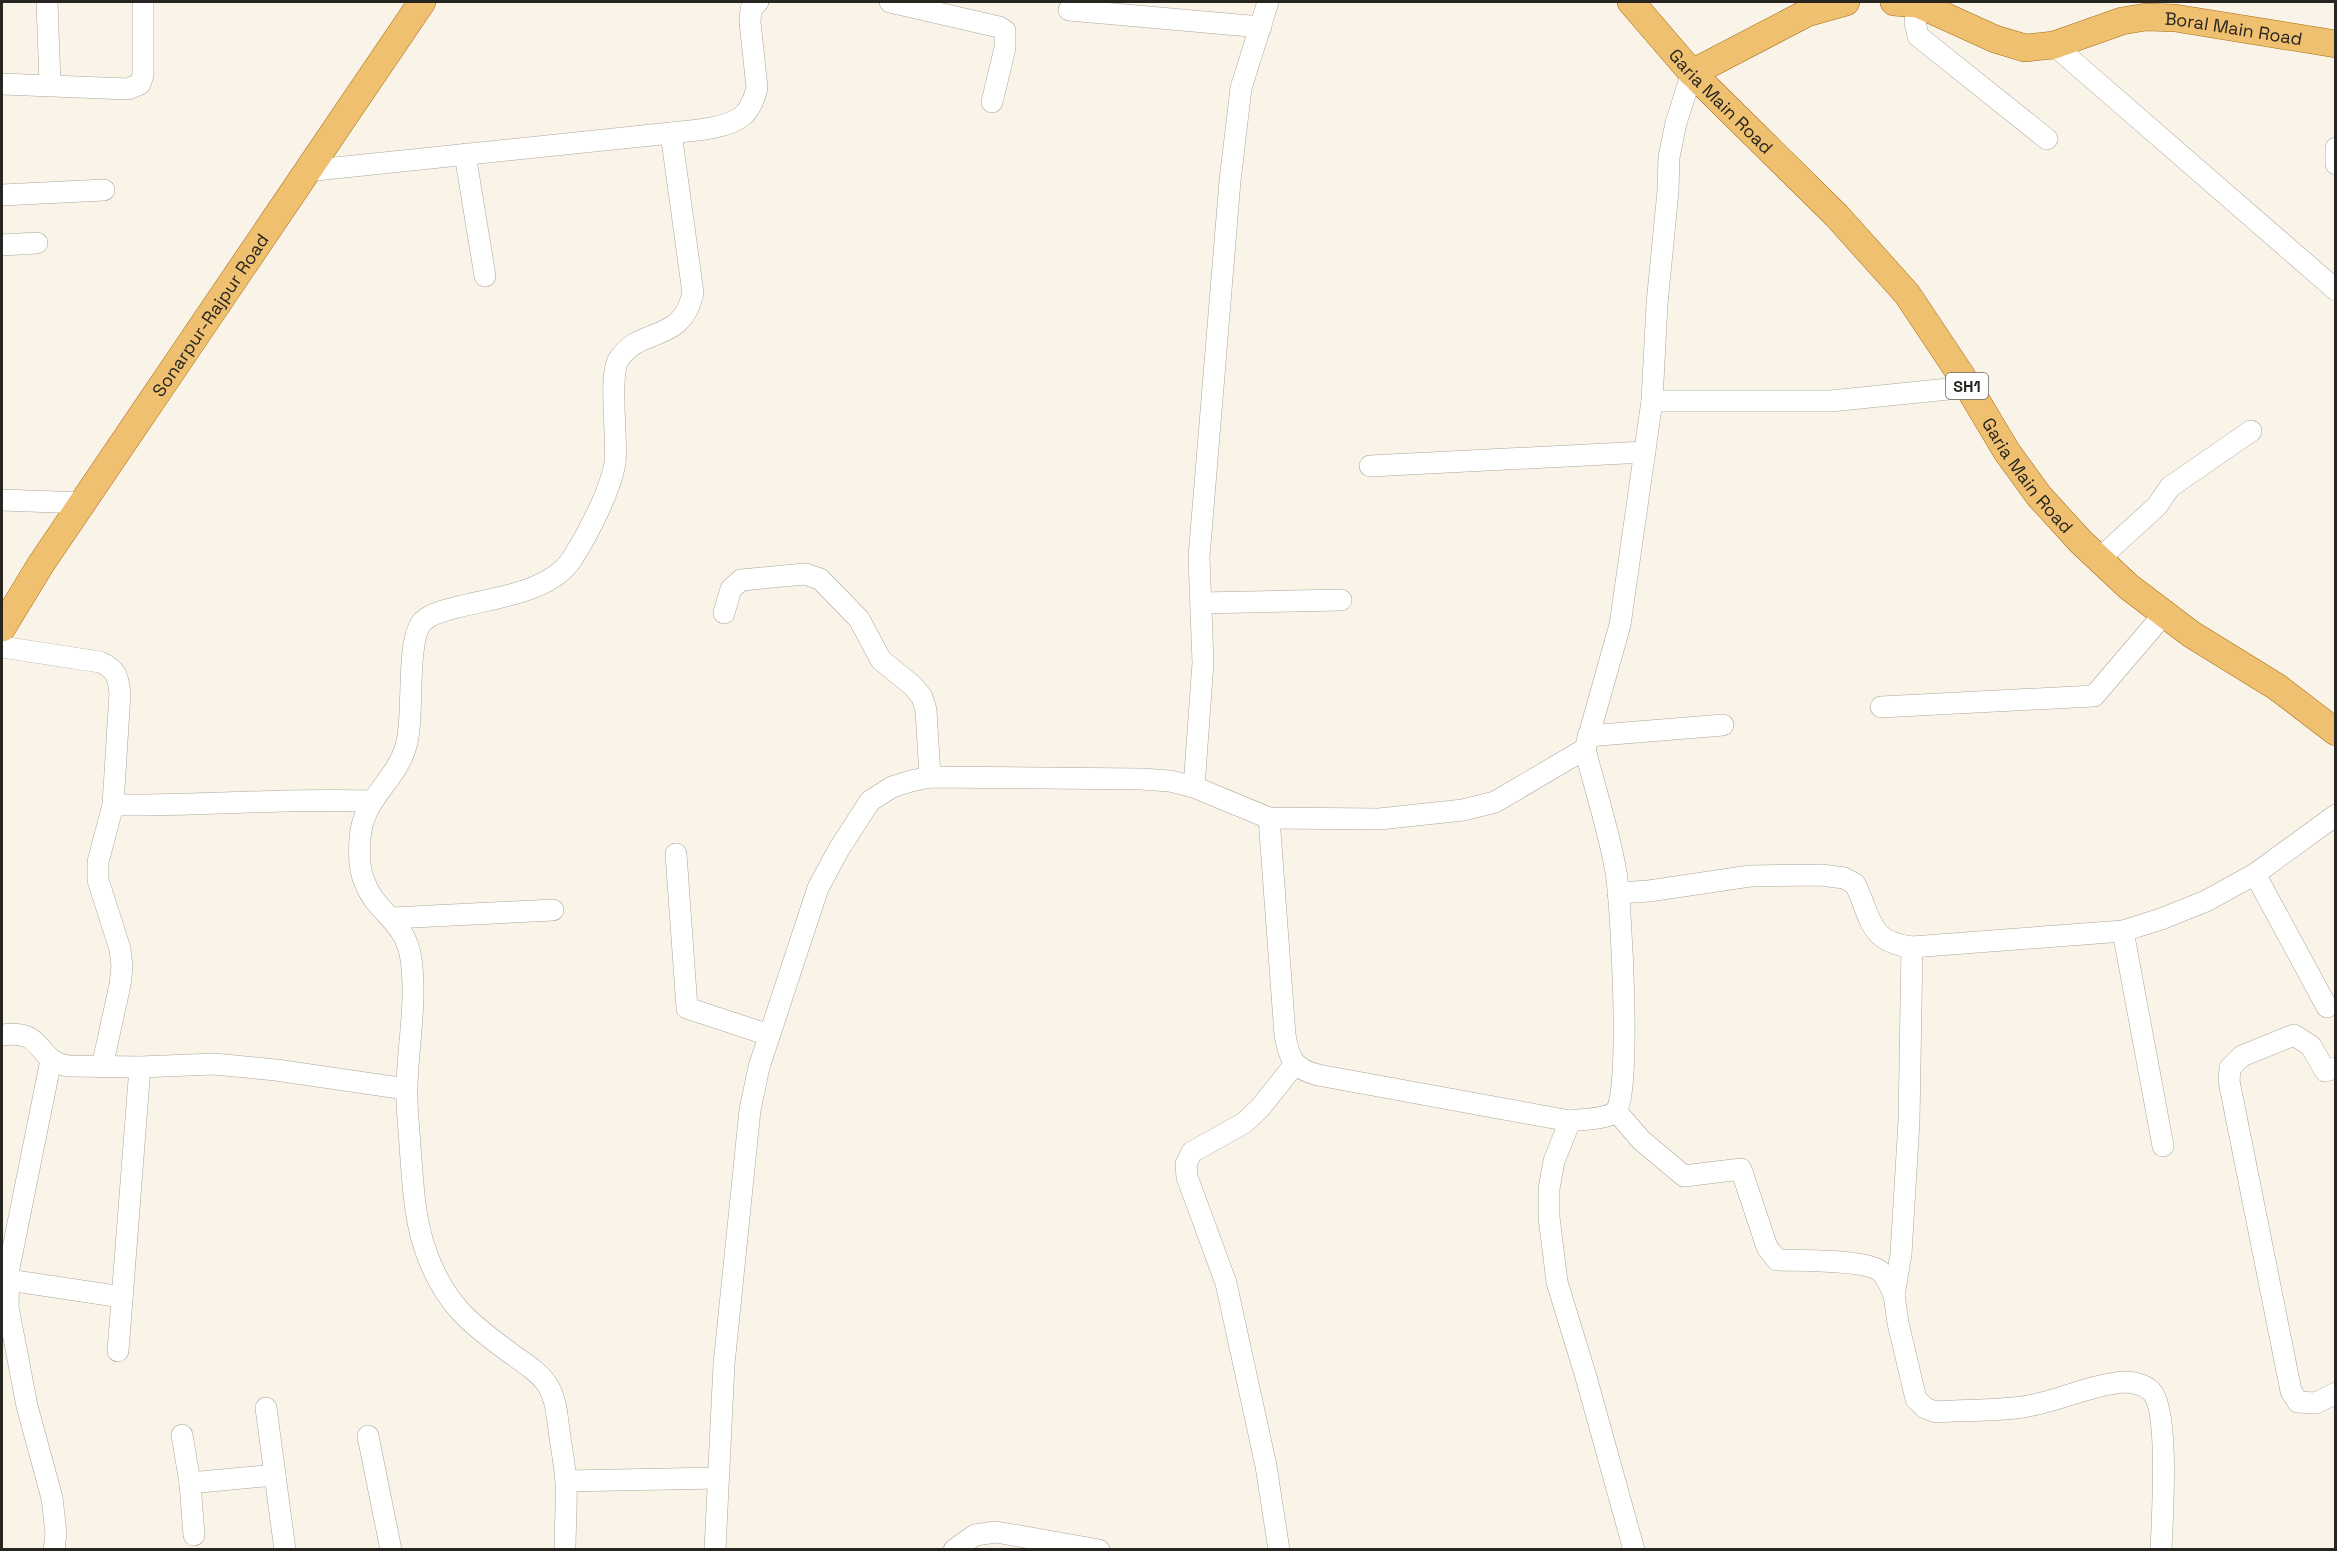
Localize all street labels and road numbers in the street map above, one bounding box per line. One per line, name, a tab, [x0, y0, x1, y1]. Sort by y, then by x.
street label: Boral Main Road	[2164, 6, 2304, 50]
street label: Garia Main Road	[1664, 44, 1778, 158]
street label: Sonarpur-Rajpur Road	[147, 229, 273, 401]
road number: SH1	[1946, 373, 1988, 399]
street label: Garia Main Road	[1977, 413, 2078, 538]

